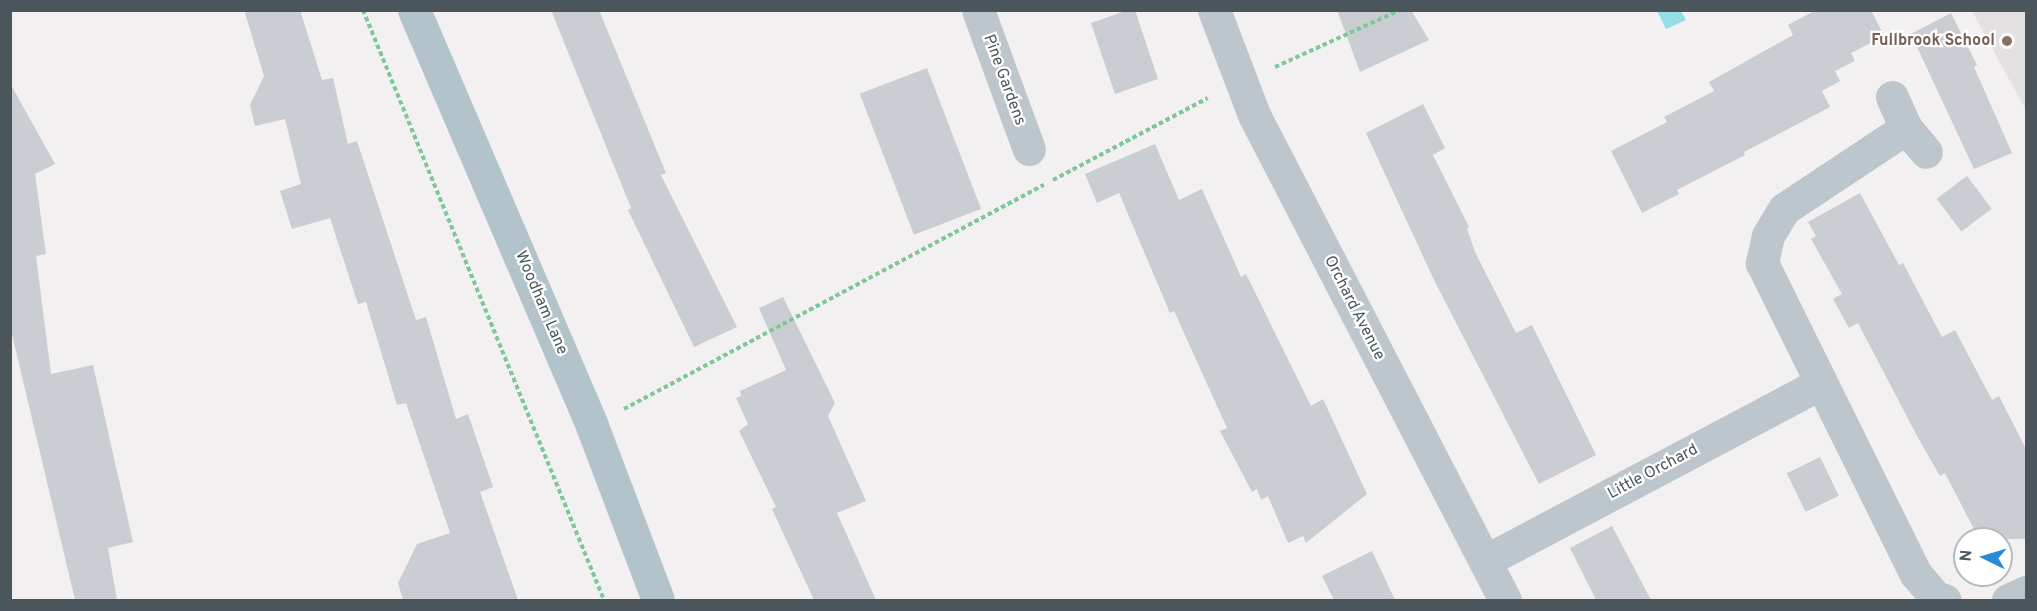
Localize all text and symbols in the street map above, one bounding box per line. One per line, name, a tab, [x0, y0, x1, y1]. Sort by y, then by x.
place label: Fullbrook School	[1871, 31, 1995, 51]
street label: Pine Gardens	[979, 32, 1029, 128]
marker: Fullbrook School	[2000, 34, 2014, 48]
street label: Woodham Lane	[510, 248, 572, 358]
street label: Orchard Avenue	[1319, 252, 1389, 364]
street label: Little Orchard	[1605, 440, 1701, 504]
north arrow	[1953, 527, 2013, 587]
text: N	[1957, 549, 1978, 562]

